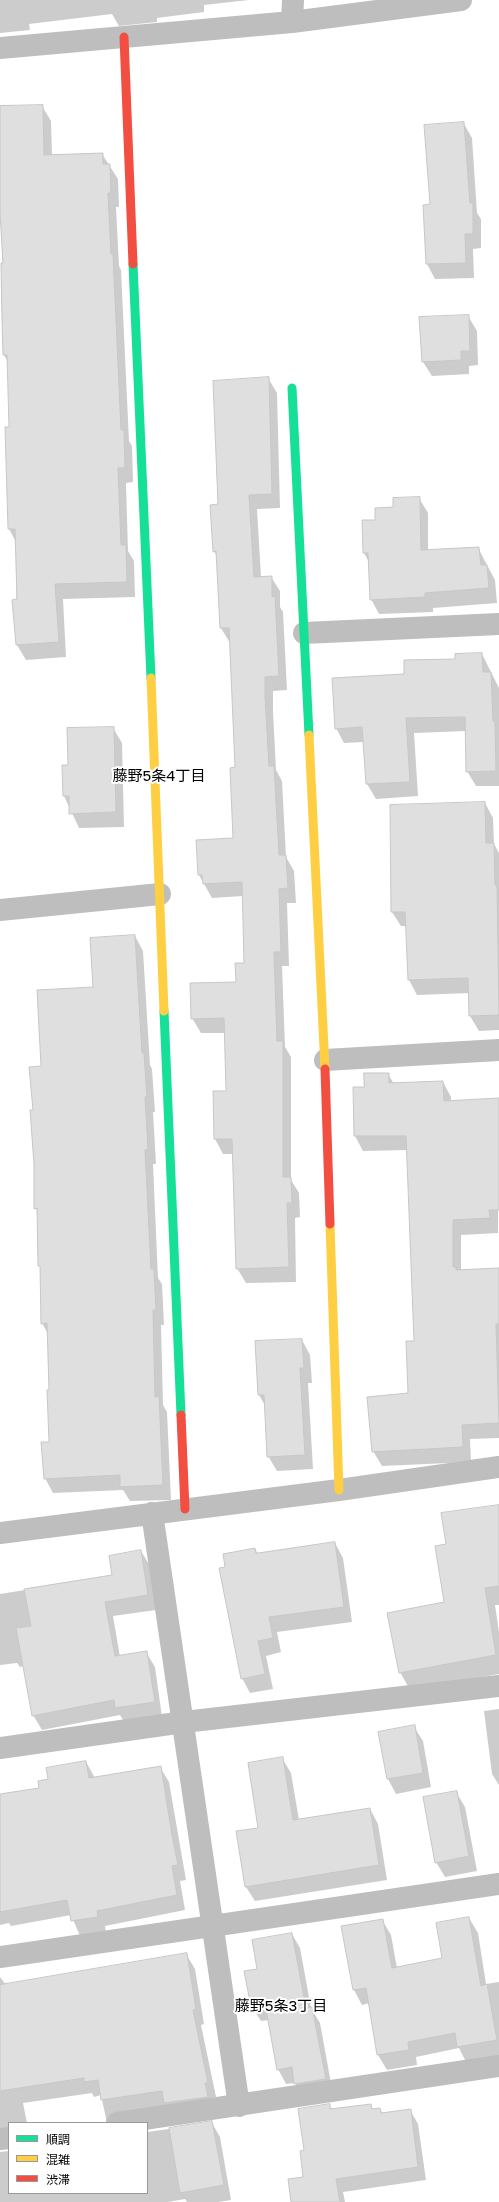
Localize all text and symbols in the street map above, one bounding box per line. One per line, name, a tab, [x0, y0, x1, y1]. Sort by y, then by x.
district label: 藤野5条4丁目	[113, 767, 205, 785]
district label: 藤野5条3丁目	[235, 1997, 327, 2015]
legend	[8, 2122, 148, 2194]
text: 順調	[46, 2132, 70, 2147]
text: 混雑	[46, 2152, 70, 2167]
text: 渋滞	[46, 2172, 70, 2187]

